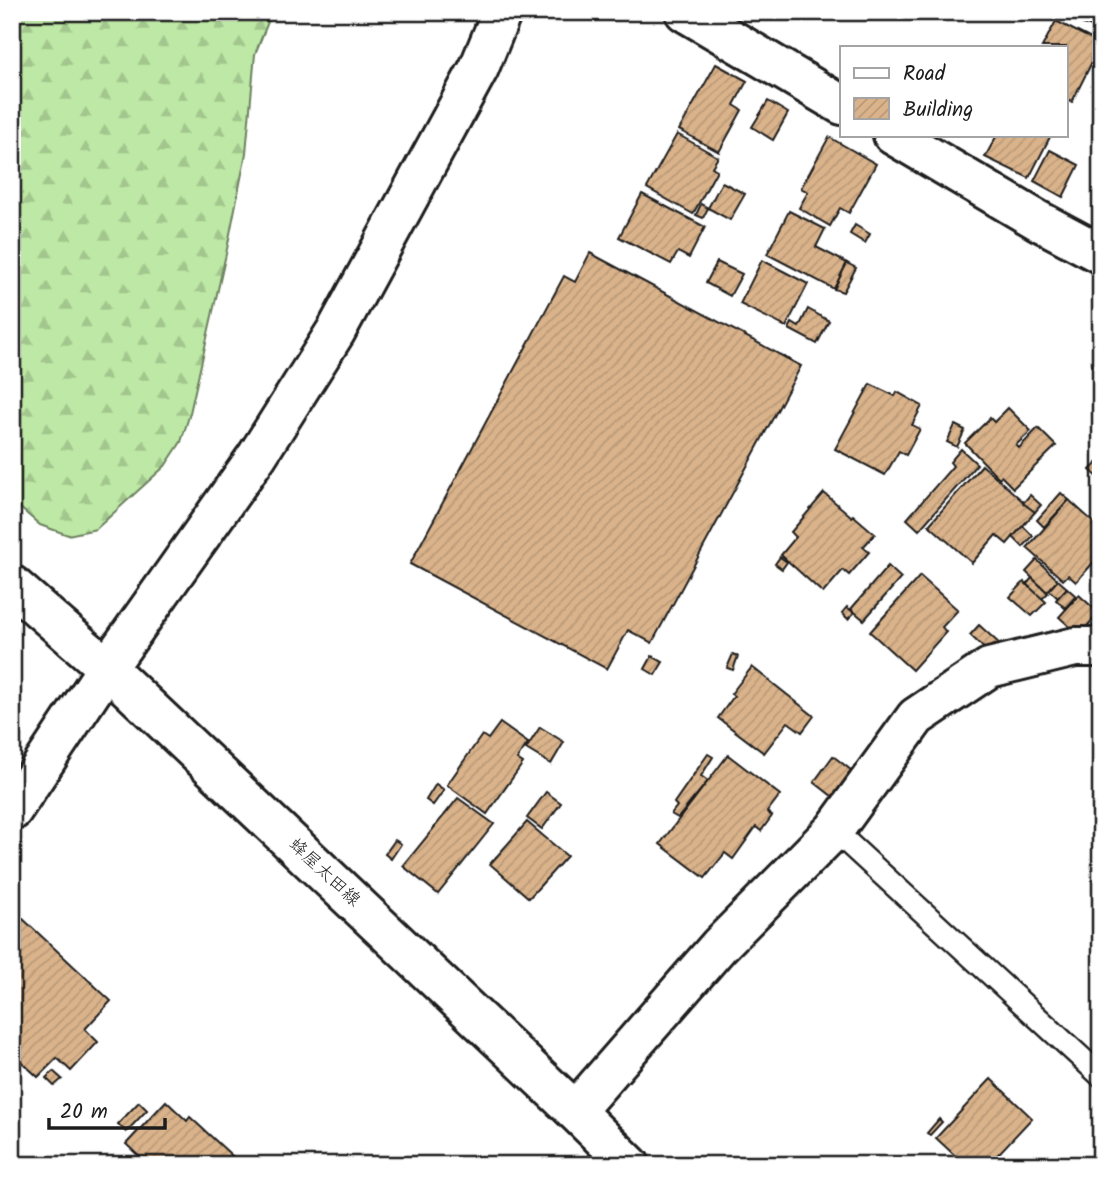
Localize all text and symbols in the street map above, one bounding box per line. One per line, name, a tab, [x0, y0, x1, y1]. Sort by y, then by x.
legend	[840, 46, 1068, 136]
text: Road	[903, 58, 946, 91]
text: Building	[903, 94, 973, 127]
street label: 蜂屋太田線	[281, 832, 367, 914]
scale bar	[49, 1086, 164, 1130]
text: 20 m	[60, 1096, 108, 1129]

